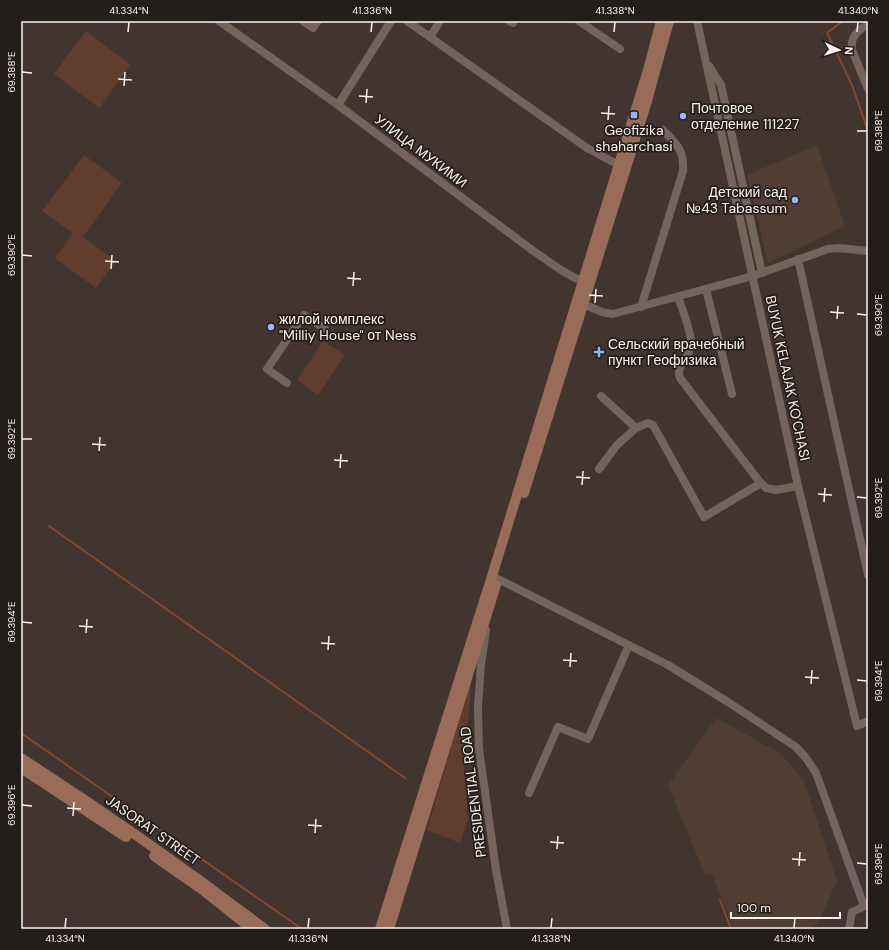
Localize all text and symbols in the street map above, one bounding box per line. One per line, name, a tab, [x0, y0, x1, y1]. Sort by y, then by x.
text: 41.334°N	[109, 4, 149, 17]
text: 41.336°N	[352, 4, 392, 17]
text: 41.338°N	[595, 4, 635, 17]
text: 41.340°N	[838, 4, 878, 17]
north arrow	[819, 30, 859, 70]
text: N	[842, 46, 856, 55]
text: 69.388°E	[5, 51, 18, 93]
place label: Почтовое отделение 111227	[691, 99, 799, 133]
street label: УЛИЦА МУКИМИ	[371, 110, 471, 192]
marker: Geofizika shaharchasi	[629, 110, 639, 120]
text: 69.388°E	[872, 110, 885, 152]
marker: Почтовое отделение 111227	[678, 111, 688, 121]
place label: Geofizika shaharchasi	[595, 121, 673, 155]
place label: Детский сад №43 Tabassum	[686, 183, 787, 217]
marker: Детский сад №43 Tabassum	[790, 195, 800, 205]
text: 69.390°E	[5, 234, 18, 276]
street label: BUYUK KELAJAK KO'CHASI	[762, 294, 814, 462]
text: 69.390°E	[872, 294, 885, 336]
place label: жилой комплекс "Milliy House" от Ness	[279, 310, 417, 344]
marker: жилой комплекс "Milliy House" от Ness	[266, 322, 276, 332]
place label: Сельский врачебный пункт Геофизика	[608, 335, 745, 369]
marker: Сельский врачебный пункт Геофизика	[593, 346, 605, 358]
text: 69.392°E	[5, 418, 18, 459]
text: 69.392°E	[872, 477, 885, 518]
text: 69.394°E	[5, 601, 18, 643]
text: 69.394°E	[872, 660, 885, 702]
street label: PRESIDENTIAL ROAD	[456, 725, 490, 859]
text: 69.396°E	[5, 784, 18, 826]
street label: JASORAT STREET	[103, 791, 204, 869]
text: 69.396°E	[872, 843, 885, 885]
scale bar	[731, 894, 840, 920]
text: 100 m	[737, 900, 771, 916]
text: 41.334°N	[45, 932, 85, 945]
text: 41.336°N	[288, 932, 328, 945]
text: 41.338°N	[531, 932, 571, 945]
text: 41.340°N	[774, 932, 814, 945]

